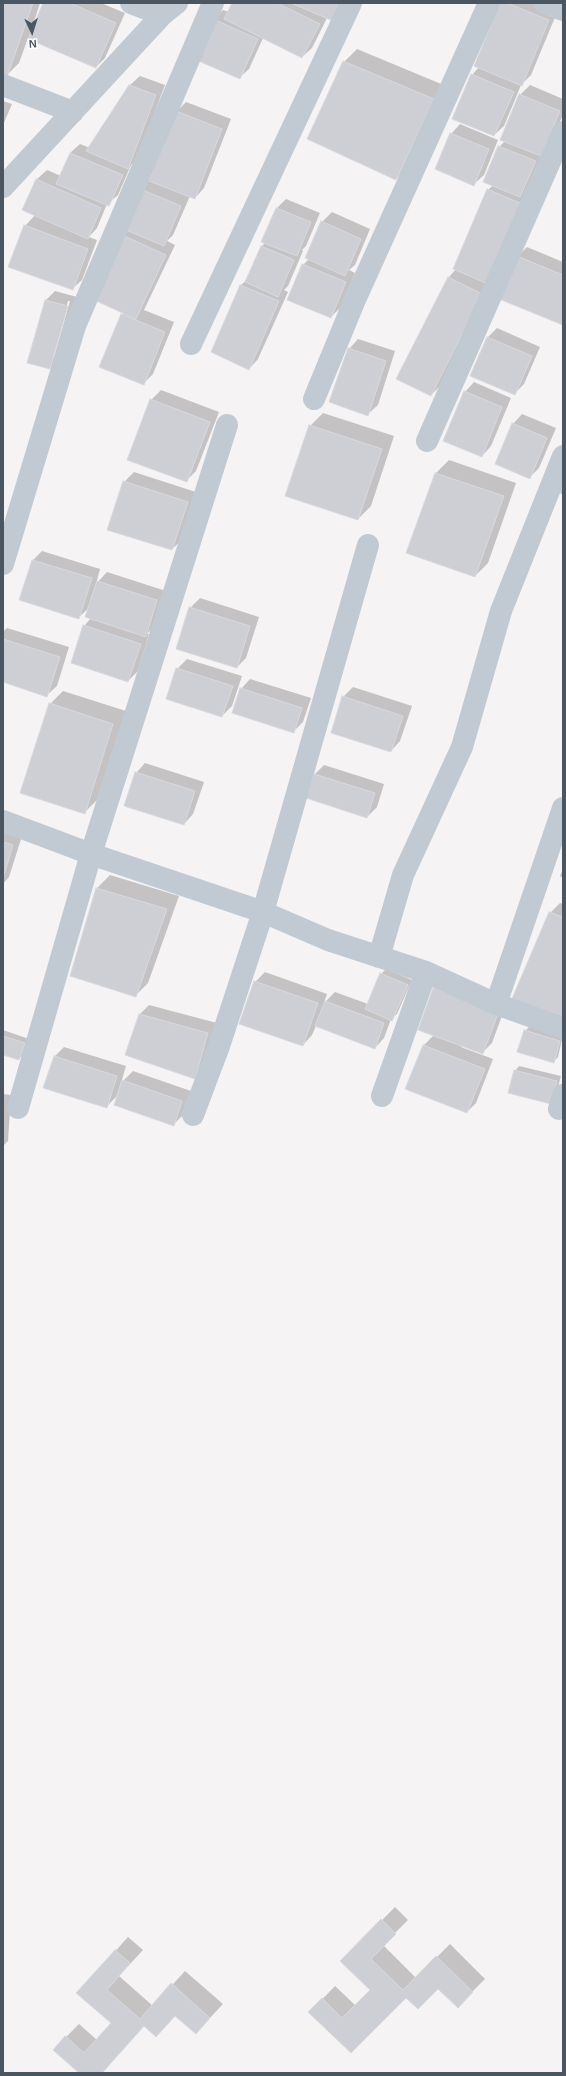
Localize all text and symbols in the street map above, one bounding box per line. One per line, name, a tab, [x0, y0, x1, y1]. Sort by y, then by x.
north arrow	[12, 12, 52, 52]
text: N	[28, 38, 37, 50]

